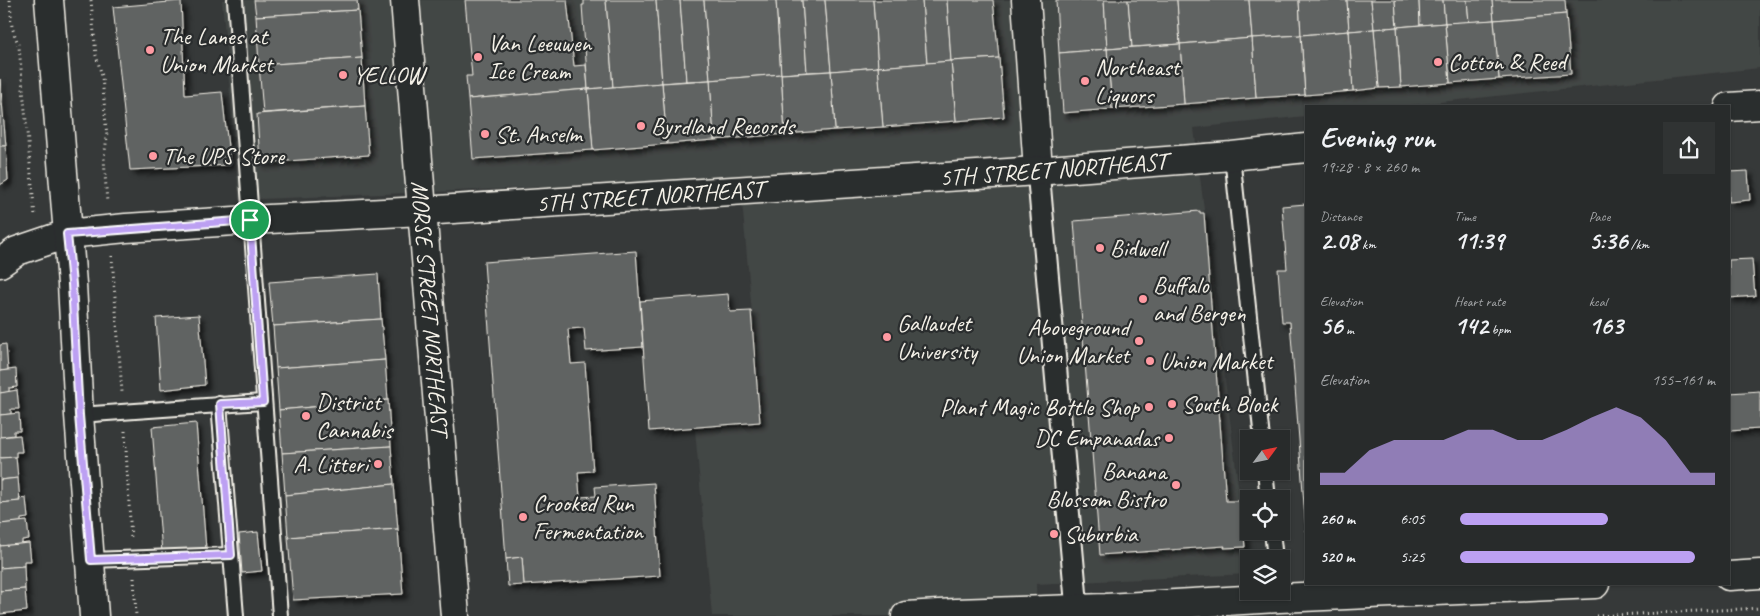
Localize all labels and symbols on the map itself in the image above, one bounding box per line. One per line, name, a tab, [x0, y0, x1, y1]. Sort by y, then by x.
place label: The Lanes at Union Market	[160, 21, 274, 79]
place label: Van Leeuwen Ice Cream	[488, 28, 593, 86]
marker: The Lanes at Union Market	[144, 44, 156, 56]
place label: Cotton & Reed	[1448, 47, 1569, 77]
marker: Van Leeuwen Ice Cream	[472, 51, 484, 63]
place label: Northeast Liquors	[1095, 52, 1181, 110]
marker: Cotton & Reed	[1432, 56, 1444, 68]
place label: YELLOW	[353, 60, 429, 90]
marker: YELLOW	[337, 69, 349, 81]
marker: Northeast Liquors	[1079, 75, 1091, 87]
place label: Byrdland Records	[651, 111, 797, 141]
place label: St. Anselm	[495, 119, 584, 149]
marker: Byrdland Records	[635, 120, 647, 132]
marker: St. Anselm	[479, 128, 491, 140]
place label: The UPS Store	[163, 141, 286, 171]
street label: 5TH STREET NORTHEAST	[939, 146, 1174, 192]
marker: The UPS Store	[147, 150, 159, 162]
street label: 5TH STREET NORTHEAST	[536, 173, 771, 219]
street label: MORSE STREET NORTHEAST	[405, 180, 456, 441]
pin	[229, 199, 271, 241]
place label: Bidwell	[1110, 233, 1169, 263]
marker: Bidwell	[1094, 242, 1106, 254]
place label: Buffalo and Bergen	[1153, 270, 1246, 328]
marker: Buffalo and Bergen	[1137, 293, 1149, 305]
place label: Gallaudet University	[897, 308, 979, 366]
place label: Aboveground Union Market	[1017, 312, 1133, 370]
marker: Gallaudet University	[881, 331, 893, 343]
marker: Aboveground Union Market	[1133, 335, 1145, 347]
place label: Union Market	[1160, 346, 1274, 376]
marker: Union Market	[1144, 355, 1156, 367]
place label: District Cannabis	[316, 387, 395, 445]
place label: South Block	[1182, 389, 1280, 419]
place label: Plant Magic Bottle Shop	[940, 392, 1140, 422]
marker: South Block	[1166, 398, 1178, 410]
marker: Plant Magic Bottle Shop	[1143, 401, 1155, 413]
marker: District Cannabis	[300, 410, 312, 422]
place label: DC Empanadas	[1034, 423, 1161, 453]
north arrow	[1240, 430, 1290, 480]
marker: DC Empanadas	[1163, 432, 1175, 444]
place label: A. Litteri	[294, 449, 371, 479]
place label: Banana Blossom Bistro	[1046, 456, 1168, 514]
marker: A. Litteri	[372, 458, 384, 470]
marker: Banana Blossom Bistro	[1170, 479, 1182, 491]
place label: Crooked Run Fermentation	[533, 488, 644, 546]
marker: Crooked Run Fermentation	[517, 511, 529, 523]
place label: Suburbia	[1064, 519, 1139, 549]
marker: Suburbia	[1048, 528, 1060, 540]

